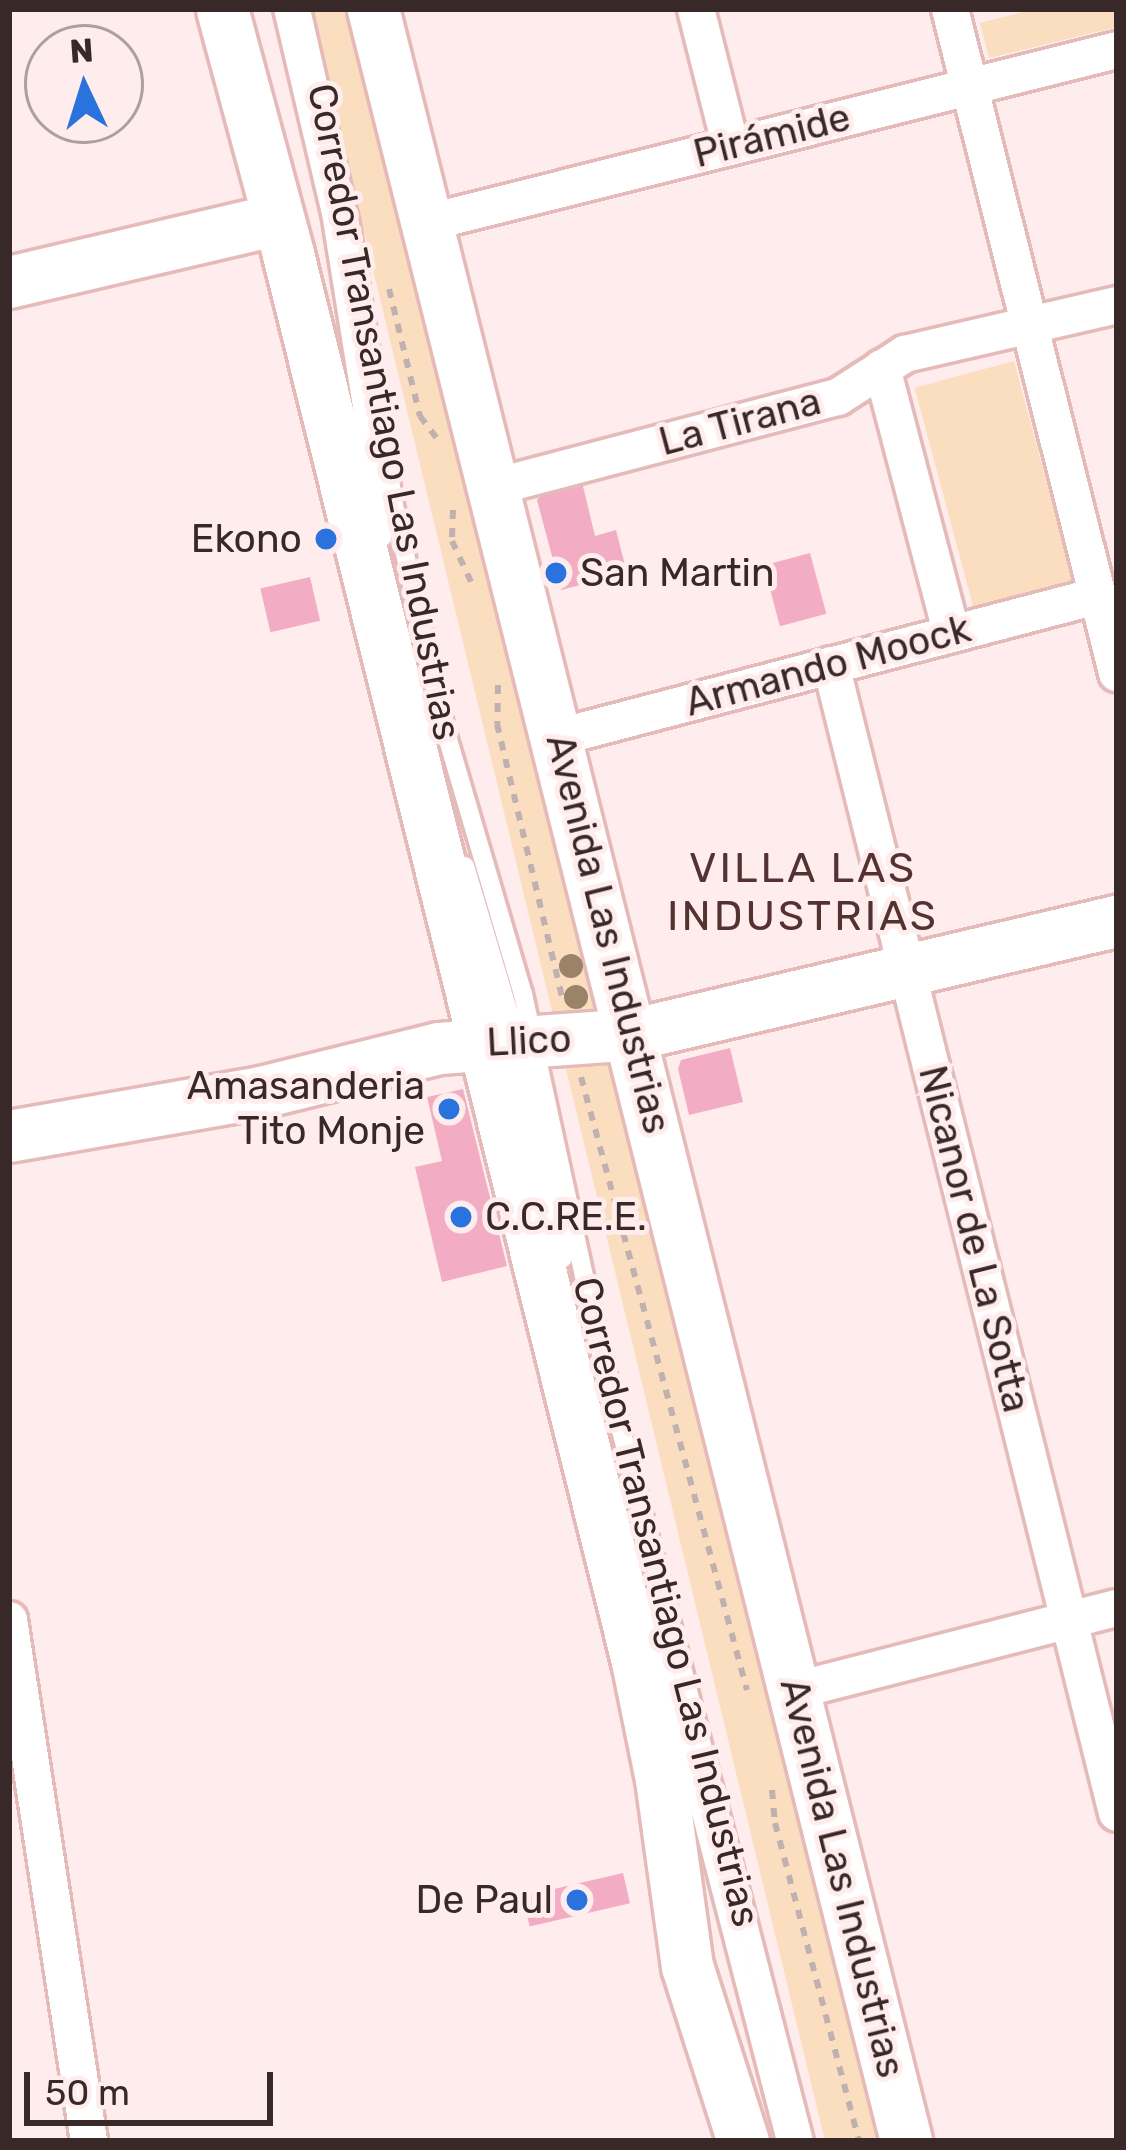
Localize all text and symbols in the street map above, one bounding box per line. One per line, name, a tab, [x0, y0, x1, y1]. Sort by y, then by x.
north arrow	[24, 24, 144, 144]
text: N	[68, 30, 95, 71]
street label: Corredor Transantiago Las Industrias	[297, 79, 471, 745]
street label: Pirámide	[689, 94, 855, 178]
street label: La Tirana	[654, 378, 826, 466]
place label: Ekono	[191, 516, 302, 562]
marker: Ekono	[313, 526, 339, 552]
place label: San Martin	[580, 550, 775, 596]
marker: San Martin	[543, 560, 569, 586]
street label: Armando Moock	[680, 605, 976, 727]
street label: Avenida Las Industrias	[536, 730, 680, 1138]
district label: VILLA LAS INDUSTRIAS	[667, 843, 939, 942]
street label: Llico	[485, 1015, 573, 1067]
street label: Nicanor de La Sotta	[908, 1061, 1040, 1417]
place label: Amasanderia Tito Monje	[187, 1064, 425, 1155]
marker: Amasanderia Tito Monje	[436, 1096, 462, 1122]
place label: C.C.RE.E.	[485, 1194, 647, 1240]
marker: C.C.RE.E.	[448, 1204, 474, 1230]
street label: Corredor Transantiago Las Industrias	[562, 1272, 770, 1932]
street label: Avenida Las Industrias	[770, 1674, 914, 2082]
place label: De Paul	[416, 1877, 553, 1923]
marker: De Paul	[564, 1887, 590, 1913]
scale bar	[30, 2048, 279, 2122]
text: 50 m	[45, 2071, 130, 2114]

